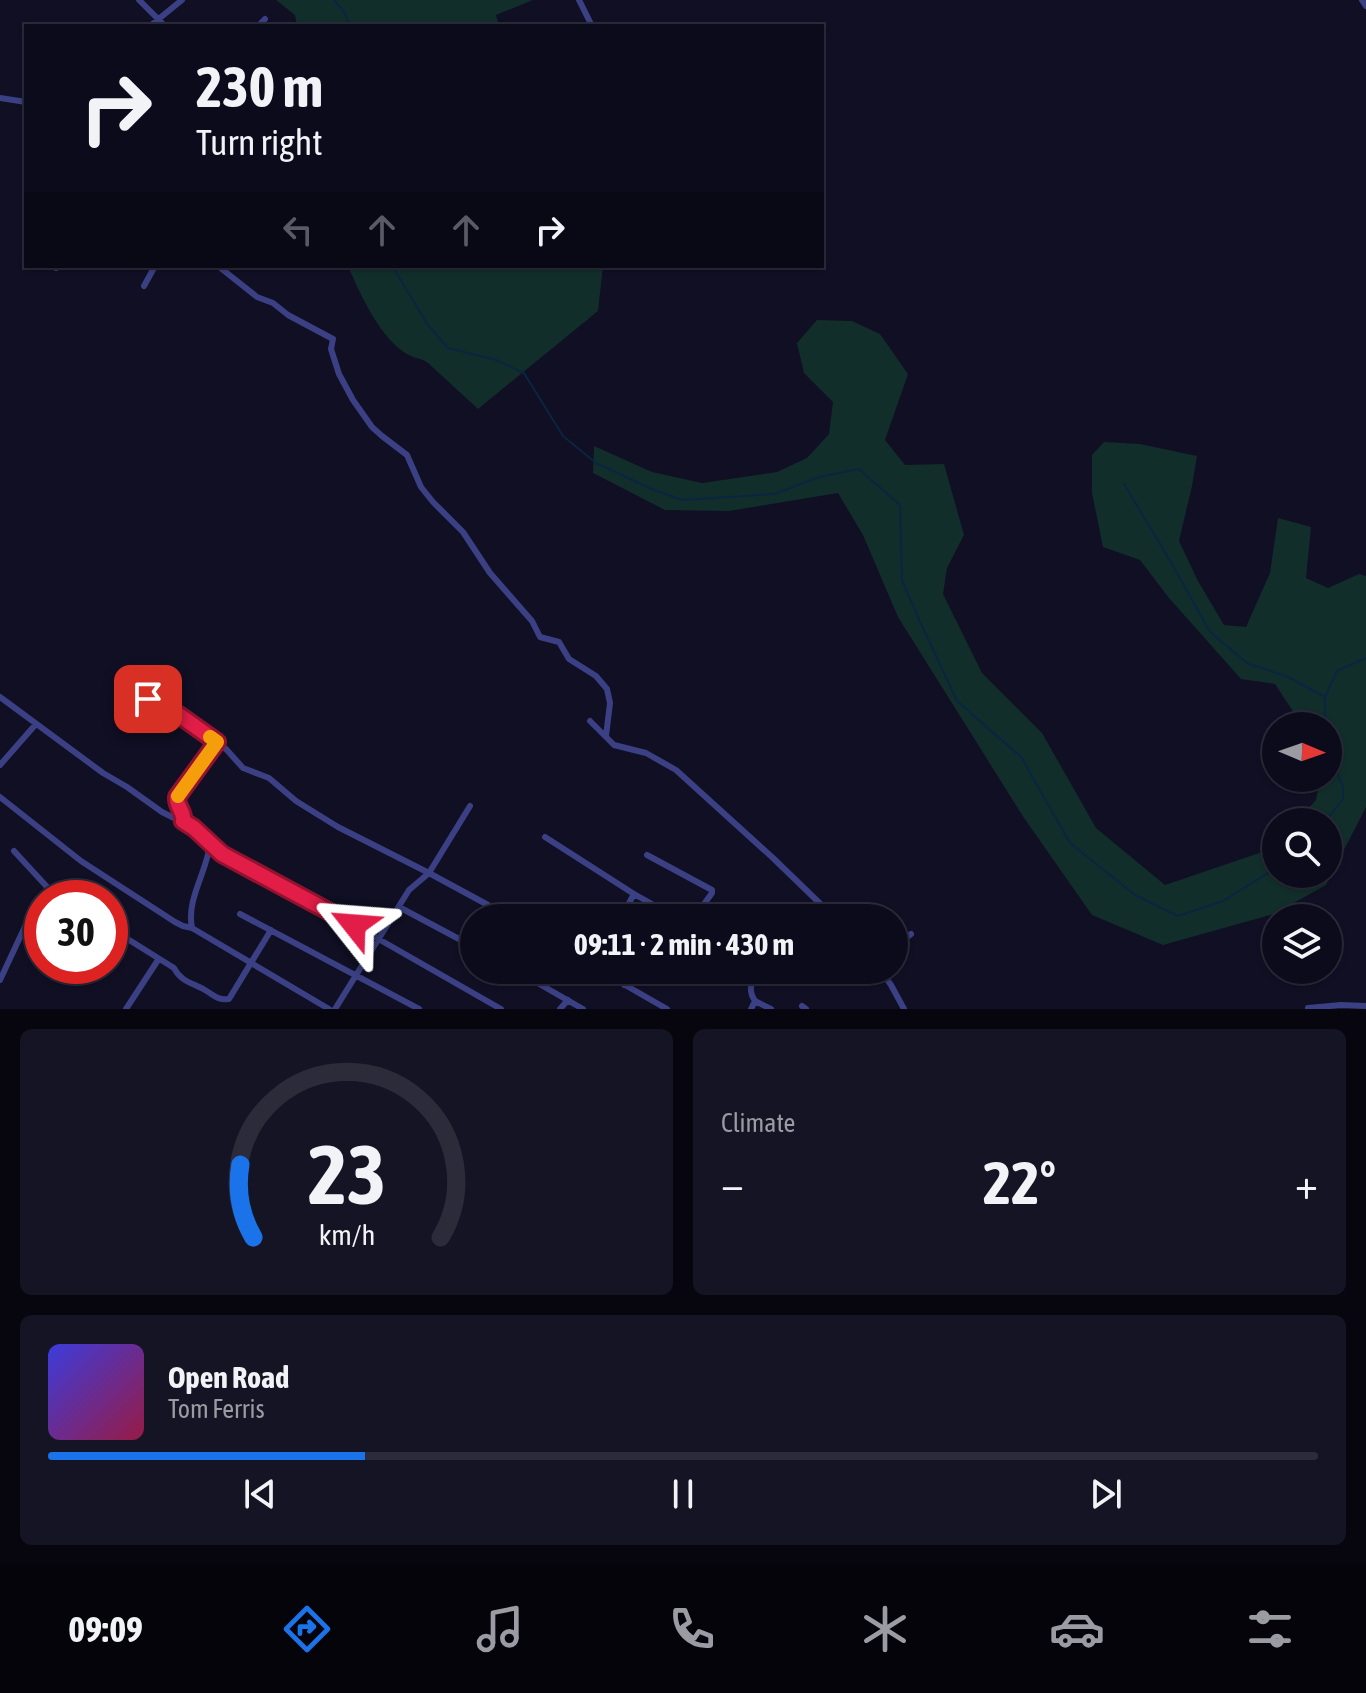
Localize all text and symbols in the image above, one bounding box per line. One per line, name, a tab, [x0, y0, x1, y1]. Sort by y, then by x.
text: 230 m	[196, 55, 323, 119]
icon: right	[64, 56, 168, 160]
text: Turn right	[196, 121, 323, 163]
icon: left	[276, 208, 320, 252]
icon: ahead	[360, 208, 404, 252]
icon: ahead	[444, 208, 488, 252]
icon: right	[528, 208, 572, 252]
pin	[114, 665, 182, 733]
icon: arrive	[126, 677, 170, 721]
north arrow	[1262, 712, 1342, 792]
map controls	[1262, 712, 1342, 984]
button: search	[1262, 808, 1342, 888]
speed limit sign: 30	[24, 880, 128, 984]
position arrow	[312, 883, 396, 967]
button: layers	[1262, 904, 1342, 984]
text: 09:11 · 2 min · 430 m	[574, 927, 794, 961]
text: Climate	[721, 1108, 795, 1138]
text: 23	[307, 1126, 386, 1222]
text: 22°	[983, 1148, 1056, 1217]
text: −	[721, 1158, 744, 1208]
text: +	[1295, 1158, 1318, 1208]
text: km/h	[318, 1218, 375, 1251]
text: Open Road	[168, 1360, 289, 1394]
text: Tom Ferris	[168, 1394, 265, 1424]
icon: previous	[238, 1472, 282, 1516]
icon: pause	[661, 1472, 705, 1516]
icon: next	[1084, 1472, 1128, 1516]
icon: directions	[279, 1601, 335, 1657]
icon: music	[472, 1601, 528, 1657]
icon: phone	[664, 1601, 720, 1657]
icon: climate	[857, 1601, 913, 1657]
icon: car	[1049, 1601, 1105, 1657]
icon: filters	[1242, 1601, 1298, 1657]
text: 09:09	[68, 1608, 143, 1650]

